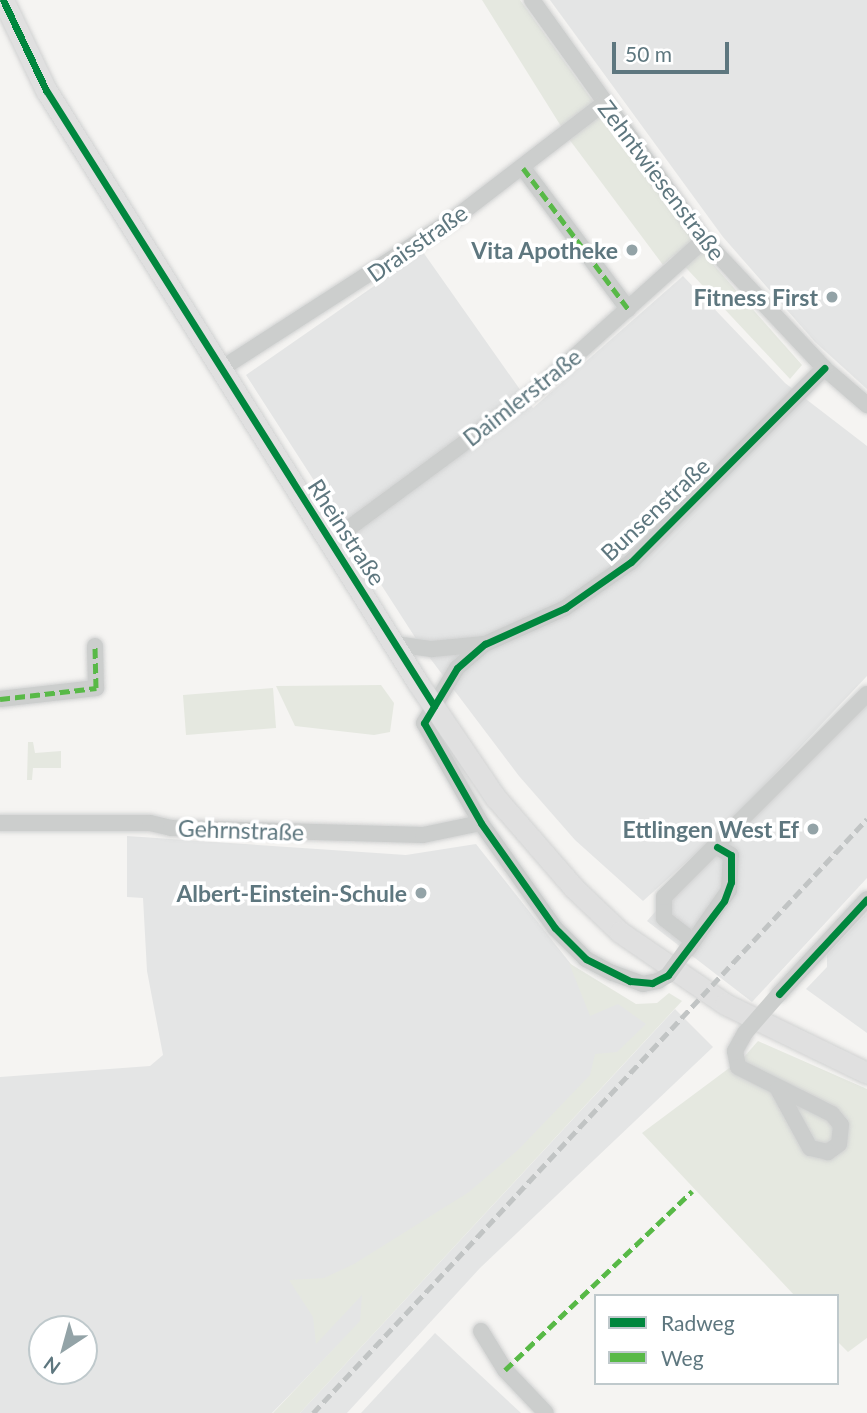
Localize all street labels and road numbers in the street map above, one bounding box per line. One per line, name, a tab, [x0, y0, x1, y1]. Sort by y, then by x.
street label: Zehntwiesenstraße	[593, 95, 731, 265]
street label: Draisstraße	[362, 199, 472, 287]
street label: Daimlerstraße	[457, 342, 587, 452]
street label: Bunsenstraße	[595, 452, 715, 566]
street label: Rheinstraße	[303, 474, 391, 590]
street label: Gehrnstraße	[177, 814, 305, 846]

